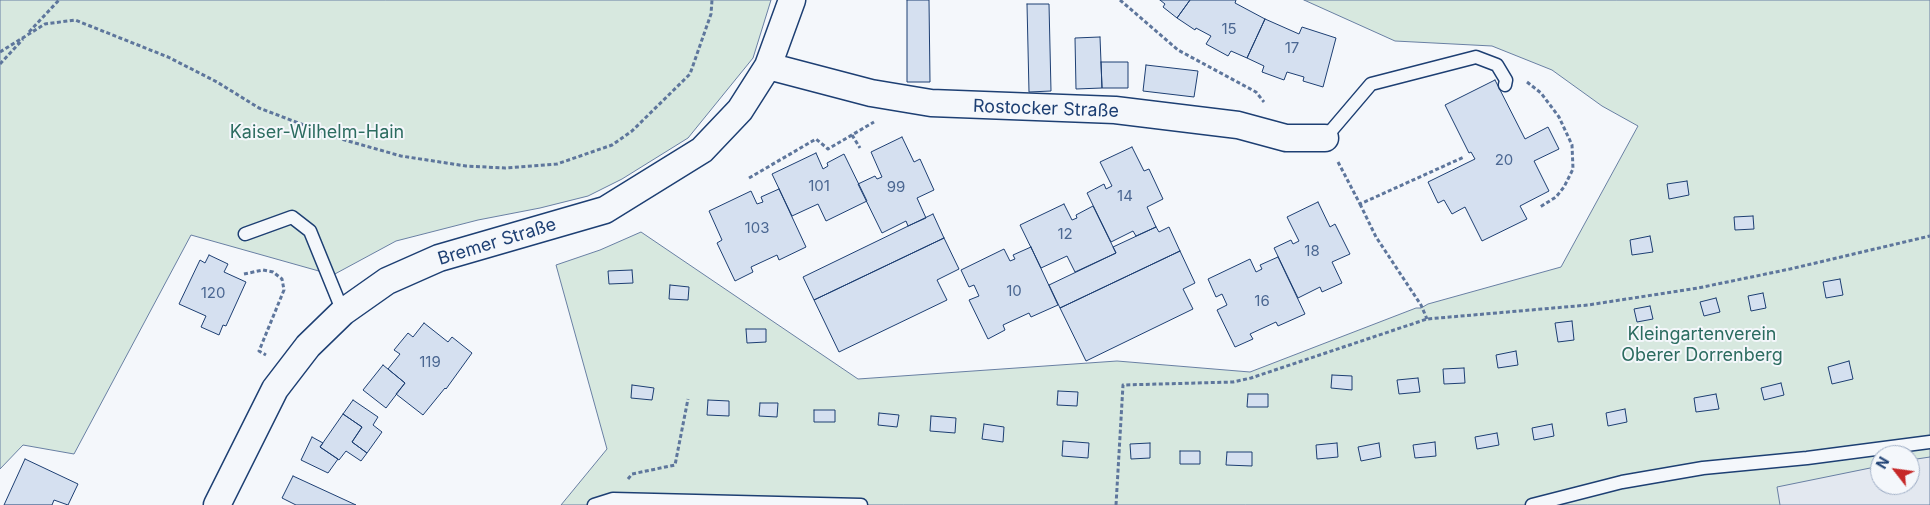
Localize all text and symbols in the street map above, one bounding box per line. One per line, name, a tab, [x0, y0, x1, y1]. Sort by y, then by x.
house number: 15	[1221, 20, 1237, 38]
house number: 17	[1285, 39, 1299, 57]
street label: Rostocker Straße	[973, 96, 1119, 122]
park label: Kaiser-Wilhelm-Hain	[230, 122, 404, 144]
house number: 20	[1495, 151, 1513, 169]
house number: 101	[808, 177, 830, 195]
house number: 99	[887, 178, 905, 196]
house number: 14	[1117, 187, 1133, 205]
street label: Bremer Straße	[435, 214, 559, 270]
house number: 103	[745, 219, 769, 237]
house number: 12	[1057, 225, 1073, 243]
house number: 18	[1304, 242, 1320, 260]
house number: 10	[1006, 282, 1022, 300]
house number: 120	[201, 284, 225, 302]
house number: 16	[1254, 292, 1270, 310]
park label: Kleingartenverein Oberer Dorrenberg	[1621, 324, 1783, 366]
house number: 119	[419, 353, 441, 371]
north arrow	[1870, 445, 1920, 495]
text: N	[1872, 454, 1892, 472]

